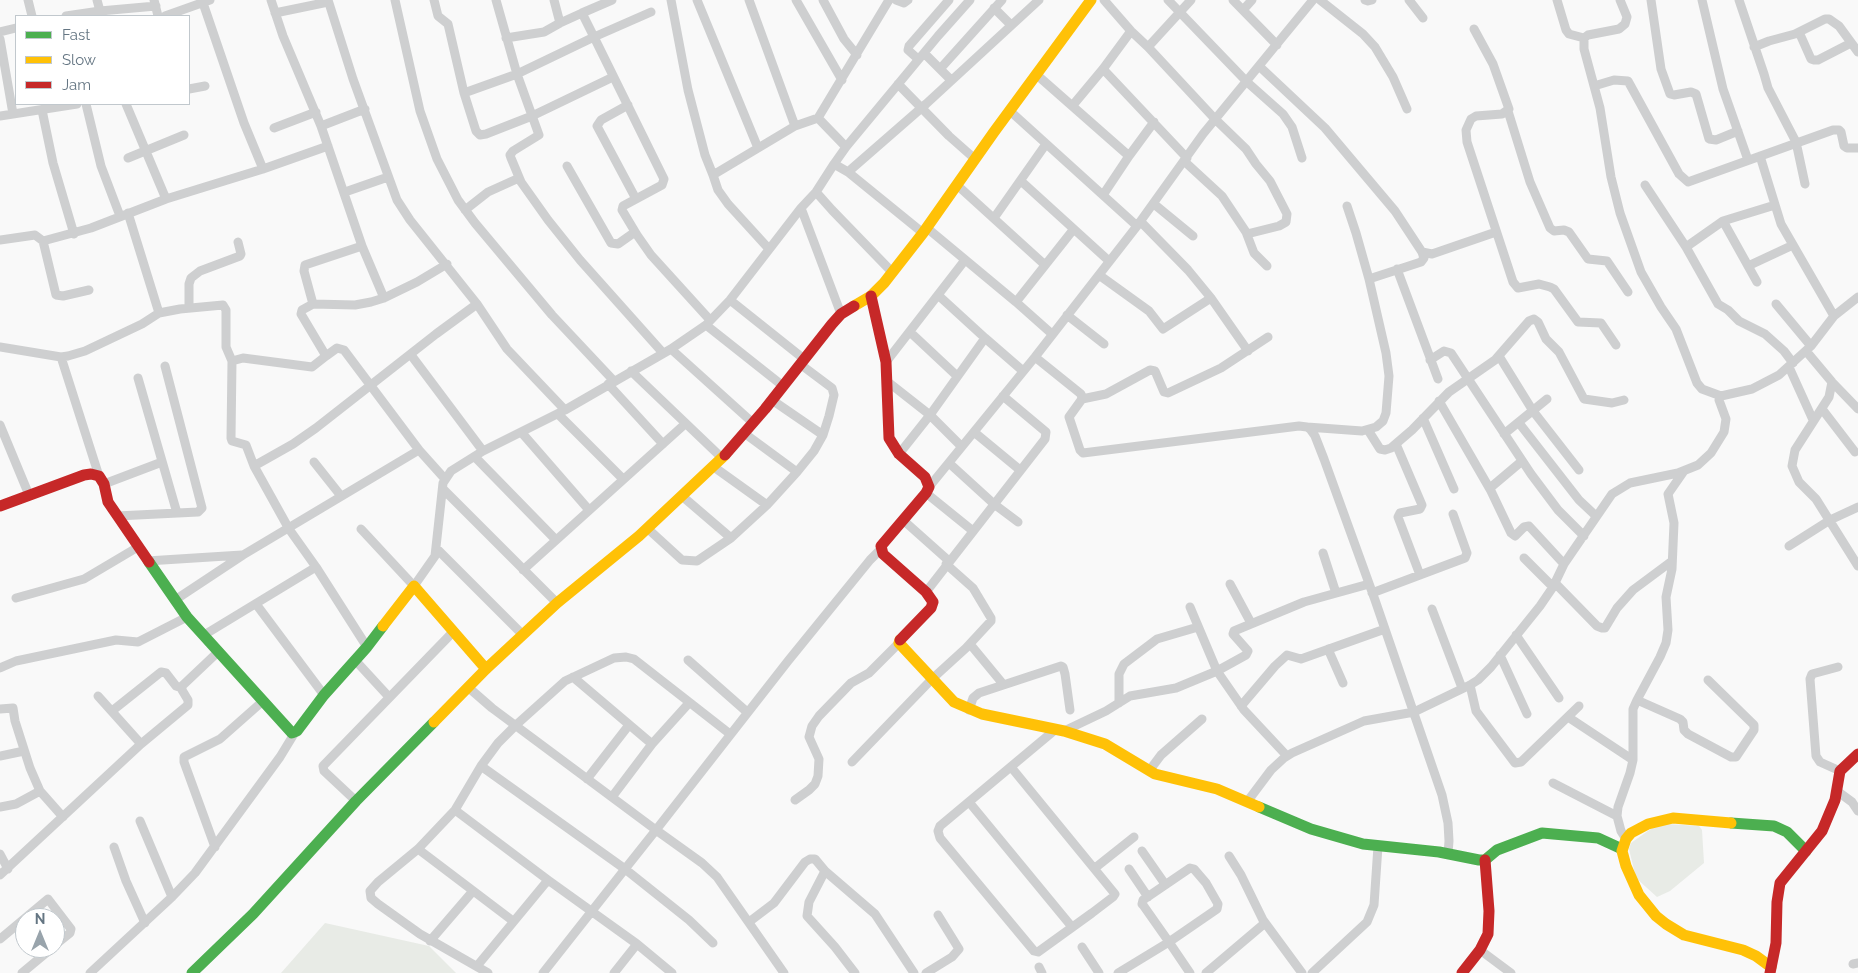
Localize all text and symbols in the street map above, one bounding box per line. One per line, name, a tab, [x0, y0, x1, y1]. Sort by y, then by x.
legend	[15, 15, 190, 105]
text: Fast	[62, 26, 90, 44]
text: Slow	[62, 51, 96, 69]
text: Jam	[62, 76, 91, 94]
north arrow	[15, 908, 65, 958]
text: N	[35, 911, 45, 927]

